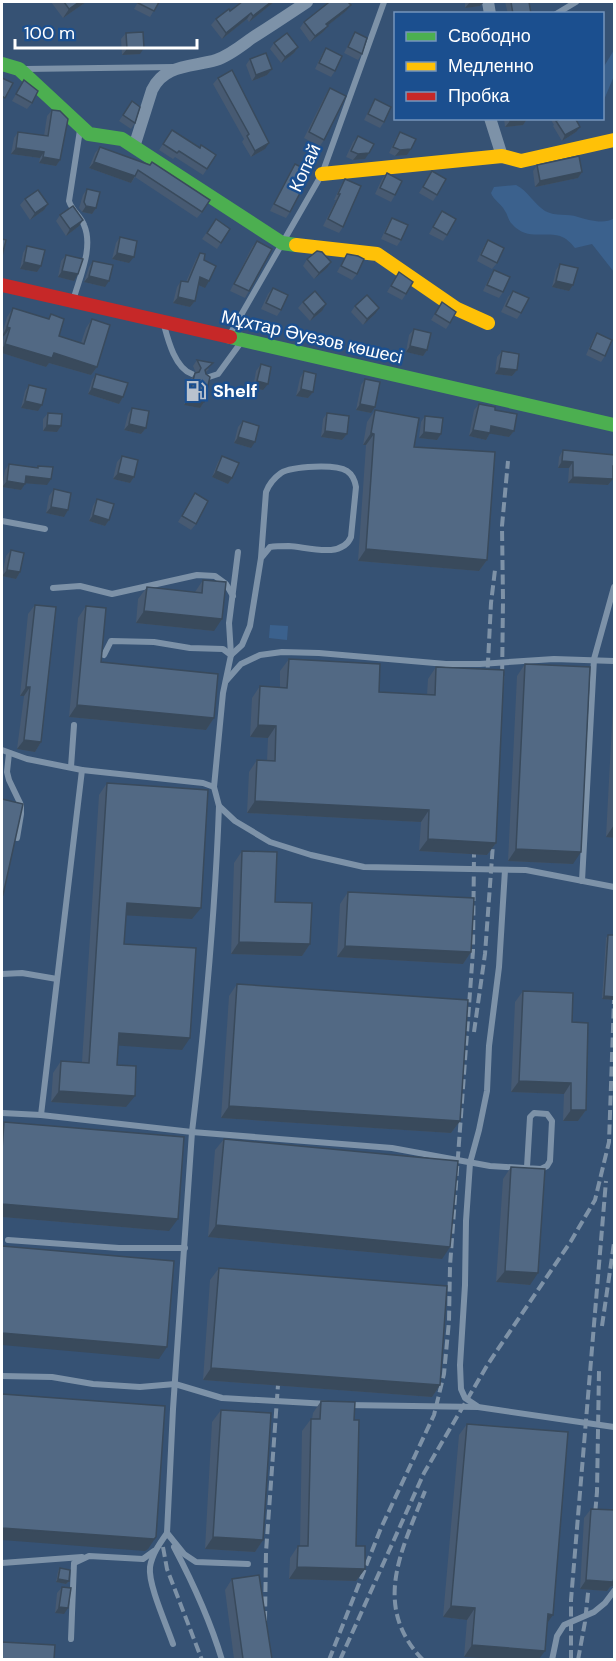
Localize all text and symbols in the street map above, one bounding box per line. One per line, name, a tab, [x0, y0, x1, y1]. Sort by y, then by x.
scale bar	[15, 12, 196, 50]
legend	[394, 12, 604, 120]
text: 100 m	[24, 21, 75, 45]
text: Свободно	[448, 24, 531, 48]
text: Медленно	[448, 54, 534, 78]
text: Пробка	[448, 84, 511, 108]
street label: Копай	[283, 140, 327, 196]
street label: Мұхтар Әуезов көшесі	[219, 304, 405, 370]
fuel station icon: Shelf	[184, 379, 208, 403]
place label: Shelf	[213, 379, 257, 403]

